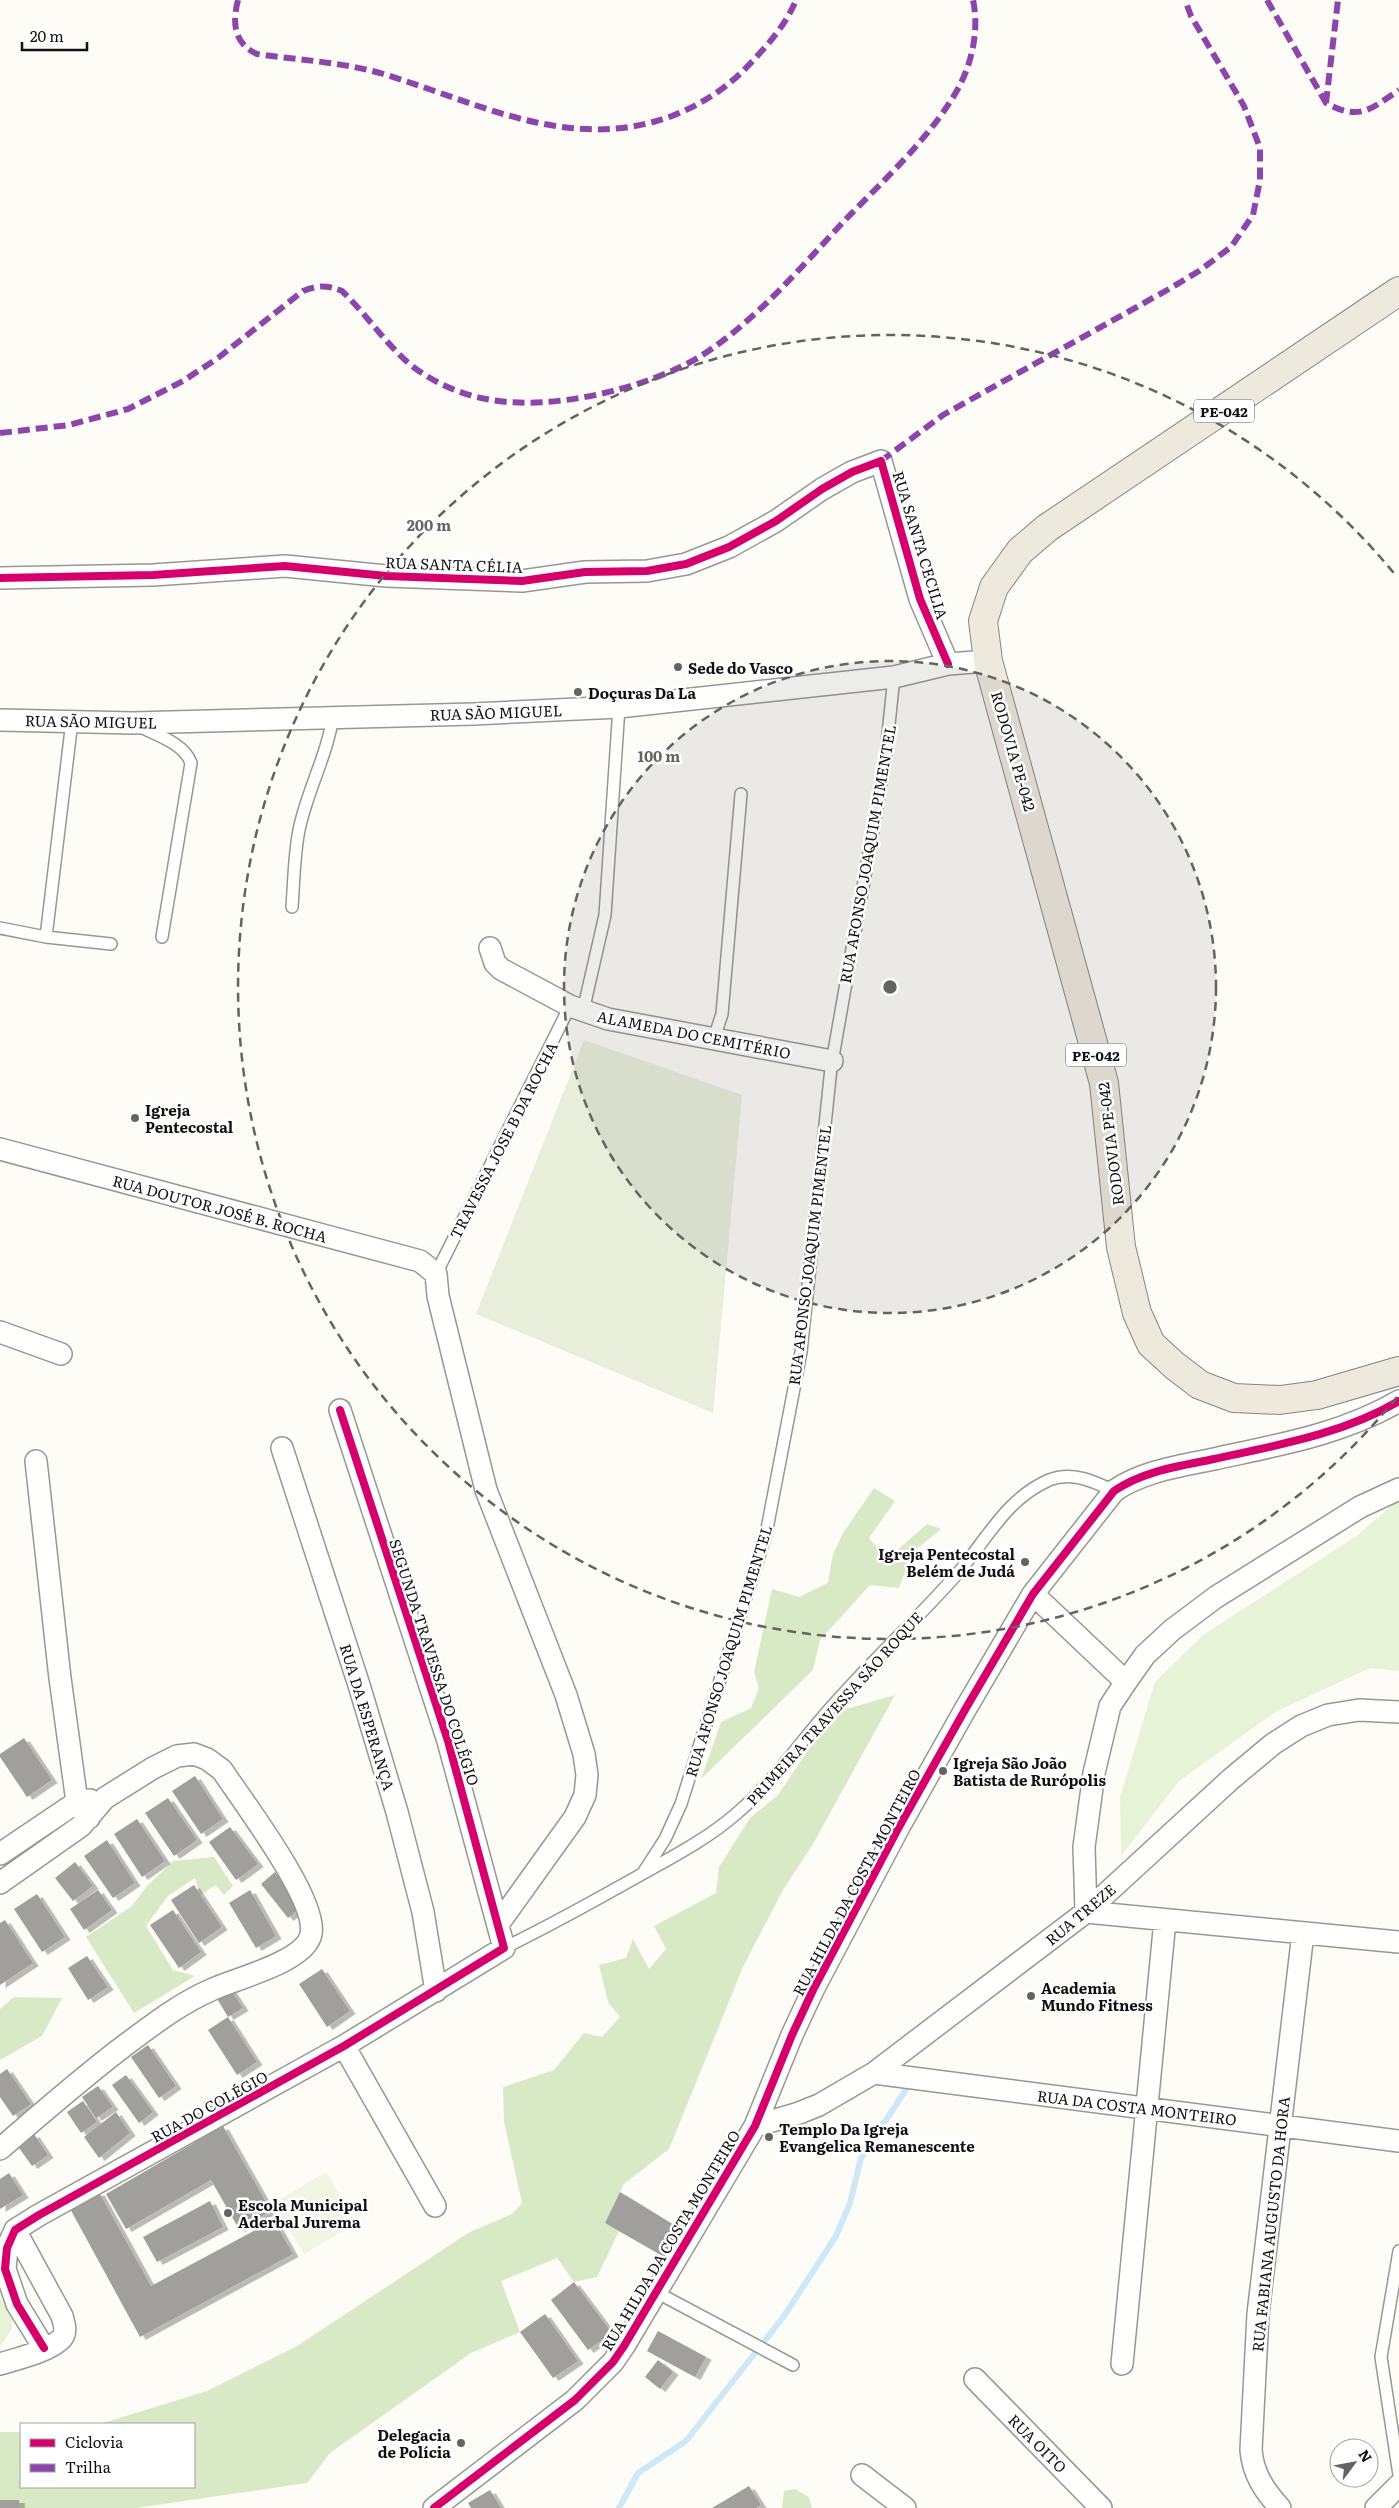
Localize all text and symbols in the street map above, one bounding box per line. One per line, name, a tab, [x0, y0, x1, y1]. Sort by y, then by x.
scale bar	[22, 20, 88, 52]
text: 20 m	[30, 24, 64, 47]
road number: PE-042	[1194, 400, 1254, 422]
street label: RUA SANTA CECILIA	[887, 468, 955, 622]
text: 200 m	[407, 513, 451, 536]
street label: RUA SANTA CÉLIA	[385, 550, 523, 578]
place label: Sede do Vasco	[688, 656, 793, 679]
marker: Sede do Vasco	[672, 661, 684, 673]
place label: Doçuras Da La	[588, 681, 696, 704]
marker: Doçuras Da La	[572, 686, 584, 698]
street label: RODOVIA PE-042	[986, 688, 1042, 814]
street label: RUA SÃO MIGUEL	[429, 698, 563, 726]
street label: RUA SÃO MIGUEL	[25, 708, 157, 734]
street label: RUA AFONSO JOAQUIM PIMENTEL	[833, 723, 901, 985]
text: 100 m	[638, 744, 680, 767]
centre of rings	[881, 978, 899, 996]
street label: ALAMEDA DO CEMITÉRIO	[595, 1004, 793, 1064]
street label: TRAVESSA JOSE B DA ROCHA	[443, 1037, 563, 1243]
road number: PE-042	[1066, 1044, 1126, 1066]
street label: RODOVIA PE-042	[1091, 1081, 1129, 1207]
place label: Igreja Pentecostal	[145, 1098, 234, 1138]
marker: Igreja Pentecostal	[129, 1112, 141, 1124]
street label: RUA AFONSO JOAQUIM PIMENTEL	[782, 1123, 836, 1387]
street label: RUA DOUTOR JOSÉ B. ROCHA	[110, 1168, 330, 1248]
street label: RUA AFONSO JOAQUIM PIMENTEL	[679, 1522, 777, 1780]
street label: SEGUNDA TRAVESSA DO COLÉGIO	[384, 1536, 486, 1788]
place label: Igreja Pentecostal Belém de Judá	[878, 1542, 1016, 1582]
marker: Igreja Pentecostal Belém de Judá	[1019, 1556, 1031, 1568]
street label: PRIMEIRA TRAVESSA SÃO ROQUE	[740, 1606, 928, 1810]
street label: RUA DA ESPERANÇA	[335, 1641, 401, 1793]
place label: Igreja São João Batista de Rurópolis	[953, 1751, 1106, 1791]
street label: RUA HILDA DA COSTA MONTEIRO	[786, 1764, 926, 2000]
marker: Igreja São João Batista de Rurópolis	[937, 1765, 949, 1777]
street label: RUA TREZE	[1040, 1878, 1120, 1950]
place label: Academia Mundo Fitness	[1041, 1976, 1153, 2016]
marker: Academia Mundo Fitness	[1025, 1990, 1037, 2002]
street label: RUA DO COLÉGIO	[146, 2064, 272, 2148]
street label: RUA DA COSTA MONTEIRO	[1036, 2083, 1238, 2131]
street label: RUA FABIANA AUGUSTO DA HORA	[1245, 2095, 1295, 2353]
place label: Templo Da Igreja Evangelica Remanescente	[779, 2117, 975, 2157]
street label: RUA HILDA DA COSTA MONTEIRO	[595, 2125, 745, 2355]
marker: Templo Da Igreja Evangelica Remanescente	[763, 2131, 775, 2143]
place label: Escola Municipal Aderbal Jurema	[238, 2193, 368, 2233]
marker: Escola Municipal Aderbal Jurema	[222, 2207, 234, 2219]
street label: RUA OITO	[1003, 2408, 1073, 2478]
legend	[20, 2423, 195, 2488]
place label: Delegacia de Polícia	[377, 2423, 451, 2463]
text: Ciclovia	[65, 2430, 124, 2453]
marker: Delegacia de Polícia	[455, 2437, 467, 2449]
north arrow	[1329, 2438, 1379, 2488]
text: N	[1354, 2445, 1378, 2466]
text: Trilha	[65, 2455, 112, 2478]

